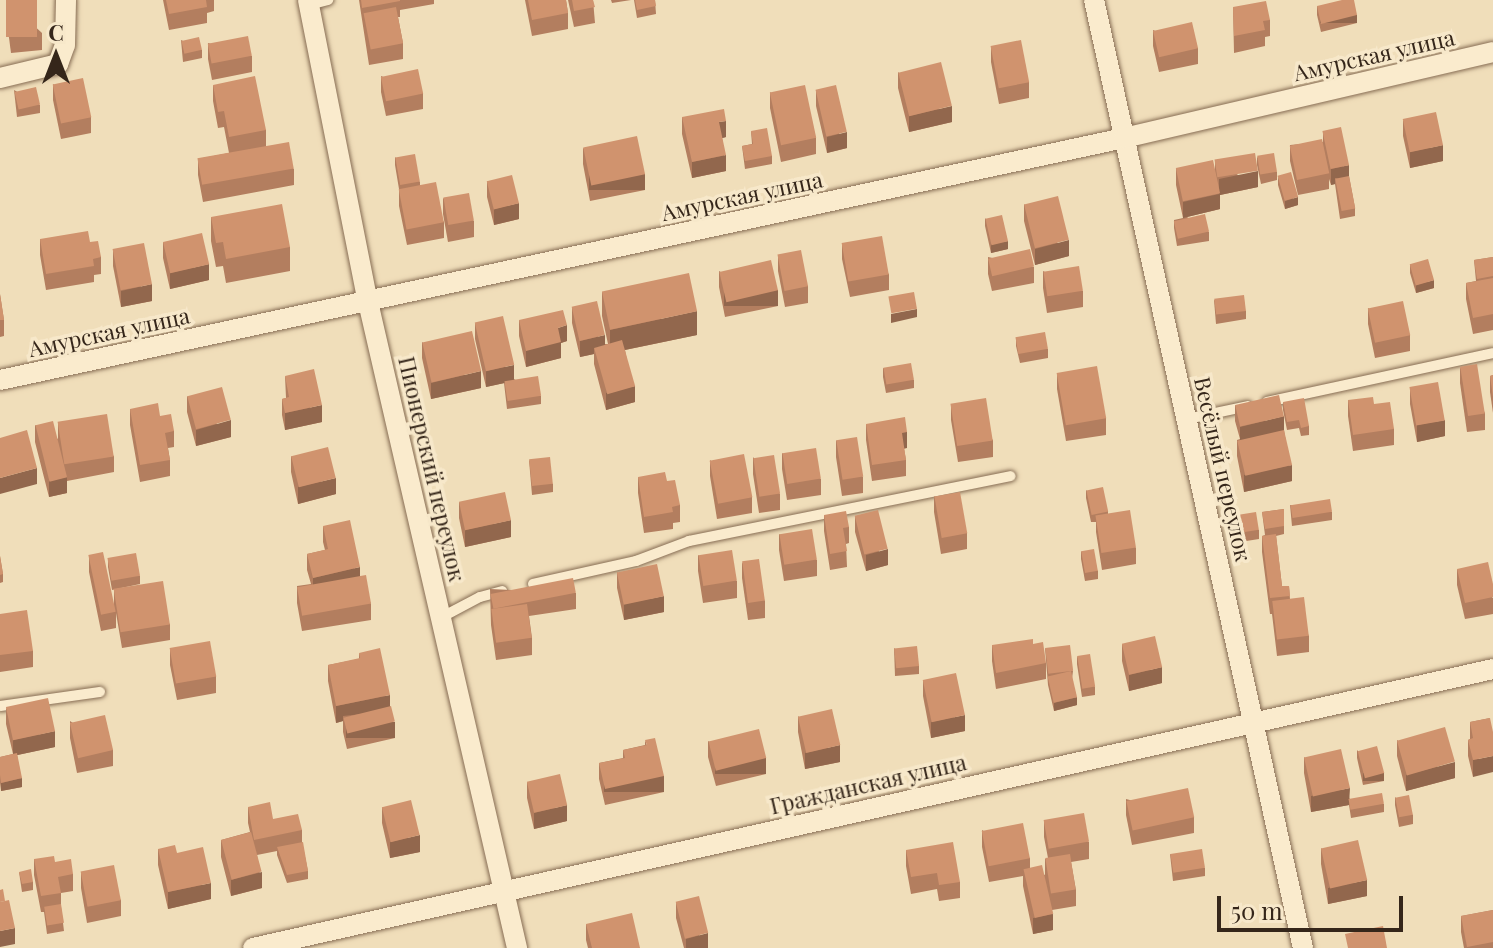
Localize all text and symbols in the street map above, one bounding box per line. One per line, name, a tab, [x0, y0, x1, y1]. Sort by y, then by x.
north arrow	[16, 16, 96, 96]
text: С	[48, 17, 64, 47]
street label: Амурская улица	[1291, 24, 1457, 86]
street label: Амурская улица	[659, 166, 825, 226]
street label: Амурская улица	[26, 302, 192, 362]
street label: Пионерский переулок	[393, 354, 471, 584]
street label: Весёлый переулок	[1189, 374, 1257, 564]
street label: Гражданская улица	[767, 749, 969, 819]
scale bar	[1221, 880, 1407, 930]
text: 50 m	[1231, 894, 1283, 926]

